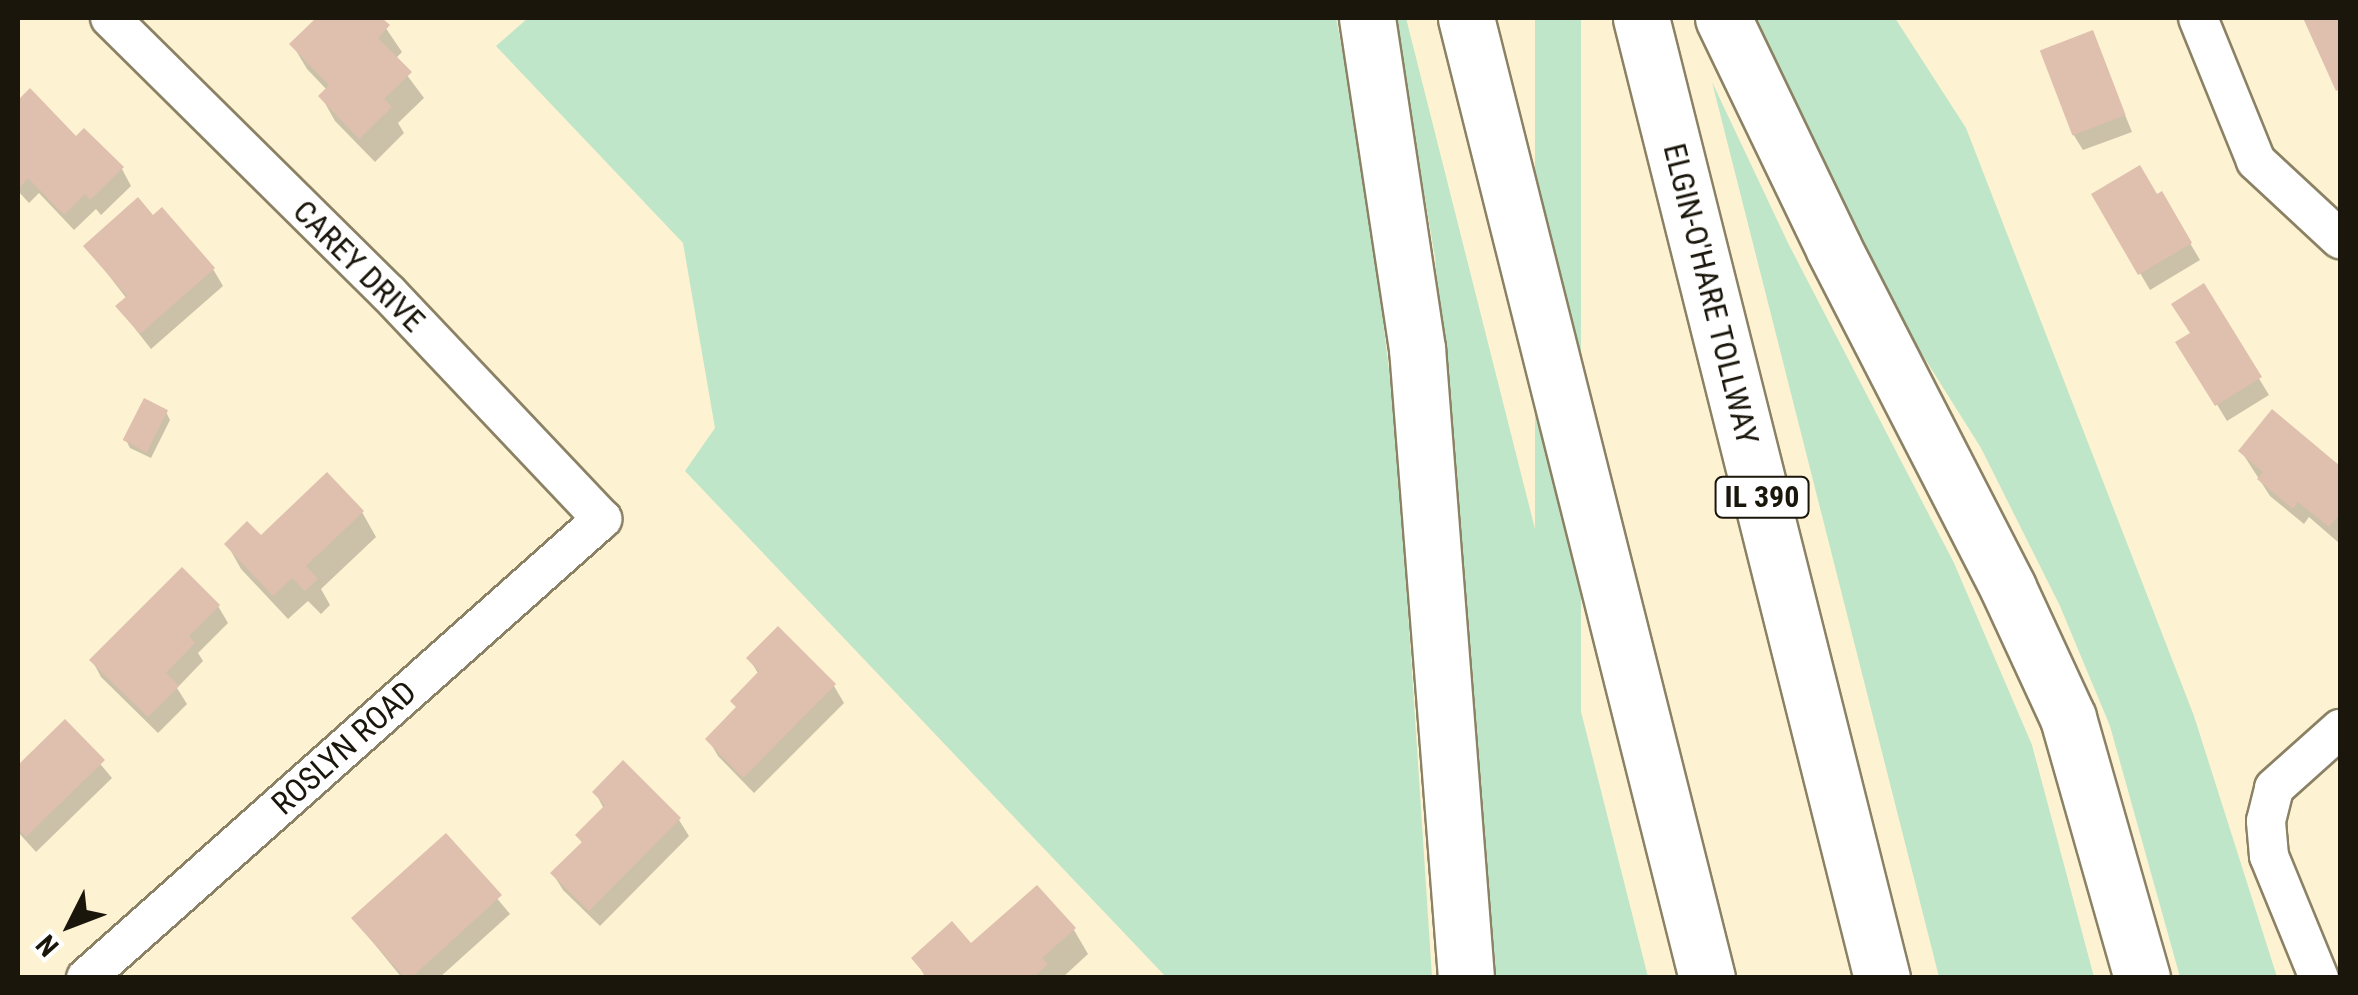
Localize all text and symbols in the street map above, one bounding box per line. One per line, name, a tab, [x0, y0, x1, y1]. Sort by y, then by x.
street label: ELGIN-O'HARE TOLLWAY	[1655, 139, 1767, 449]
street label: CAREY DRIVE	[285, 192, 433, 340]
road number: IL 390	[1714, 472, 1810, 522]
street label: ROSLYN ROAD	[264, 673, 424, 823]
north arrow	[20, 875, 120, 975]
text: N	[29, 928, 65, 963]

